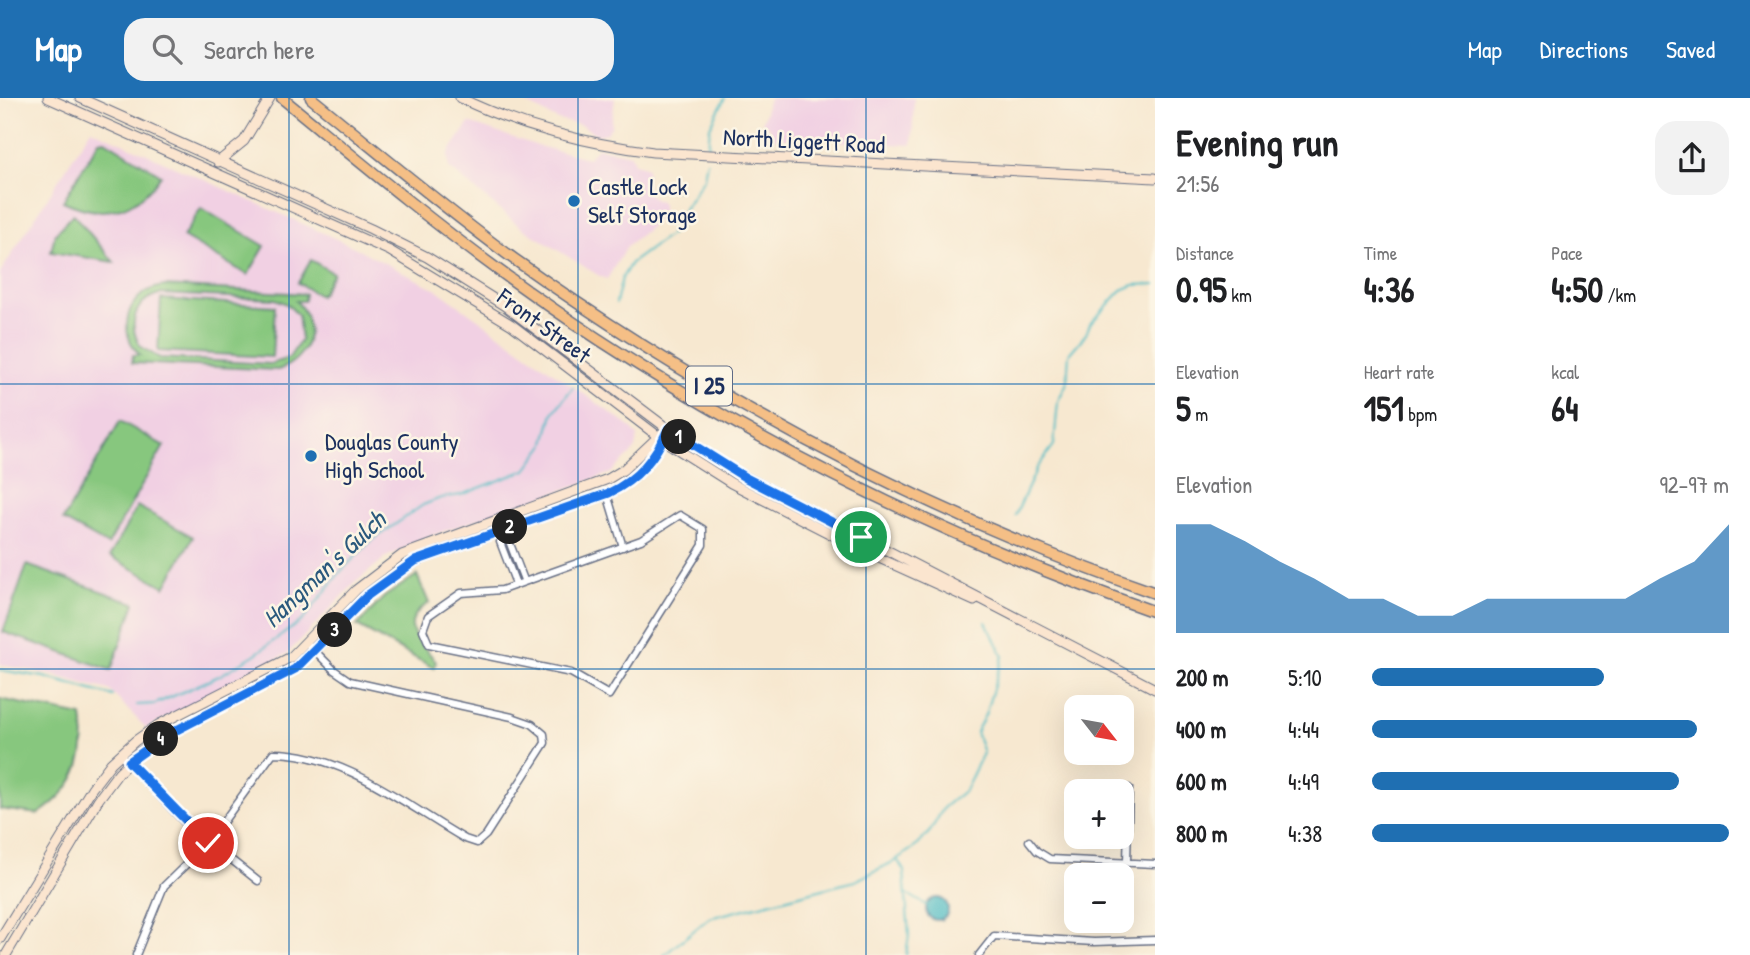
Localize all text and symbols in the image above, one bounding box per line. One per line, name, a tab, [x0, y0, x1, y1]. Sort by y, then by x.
search box	[124, 18, 614, 81]
text: Map	[35, 27, 82, 71]
icon: search	[148, 30, 186, 68]
text: Search here	[204, 32, 315, 67]
text: Map	[1468, 33, 1502, 65]
text: Directions	[1540, 33, 1628, 65]
text: Saved	[1666, 33, 1715, 65]
text: Evening run	[1176, 116, 1339, 168]
street label: North Liggett Road	[722, 120, 886, 160]
button: share	[1655, 121, 1729, 195]
text: 21:56	[1176, 168, 1219, 199]
place label: Castle Lock Self Storage	[588, 170, 697, 230]
marker: Castle Lock Self Storage	[566, 193, 582, 209]
text: Distance	[1176, 240, 1234, 266]
text: Time	[1364, 240, 1397, 266]
text: Pace	[1551, 240, 1583, 266]
text: 0.95	[1176, 266, 1227, 313]
text: 4:36	[1364, 266, 1415, 313]
text: 4:50	[1551, 266, 1603, 313]
street label: Front Street	[491, 280, 598, 370]
text: km	[1227, 282, 1252, 308]
text: /km	[1603, 282, 1636, 308]
text: Elevation	[1176, 359, 1239, 385]
text: Heart rate	[1364, 359, 1435, 385]
text: kcal	[1551, 359, 1579, 385]
road number: I 25	[686, 366, 732, 406]
text: 5	[1176, 385, 1191, 432]
text: 151	[1364, 385, 1404, 432]
text: 64	[1551, 385, 1578, 432]
text: m	[1191, 401, 1208, 427]
text: bpm	[1404, 401, 1437, 427]
pin: 1	[662, 420, 696, 454]
text: 1	[675, 423, 682, 449]
place label: Douglas County High School	[325, 425, 459, 485]
marker: Douglas County High School	[303, 448, 319, 464]
text: Elevation	[1176, 469, 1252, 500]
text: 92–97 m	[1659, 469, 1729, 500]
water label: Hangman's Gulch	[255, 501, 395, 635]
pin	[831, 507, 891, 567]
pin: 2	[492, 510, 528, 544]
text: 2	[505, 513, 514, 539]
icon: arrive	[842, 518, 880, 556]
pin: 3	[318, 612, 352, 648]
text: 3	[330, 616, 339, 642]
text: 200 m	[1176, 662, 1228, 693]
text: 5:10	[1288, 662, 1322, 693]
north arrow	[1064, 695, 1134, 765]
map controls	[1064, 695, 1134, 933]
text: 400 m	[1176, 714, 1226, 745]
text: 4:44	[1288, 714, 1319, 745]
pin: 4	[144, 722, 178, 756]
text: 4	[157, 725, 164, 751]
text: 600 m	[1176, 766, 1227, 797]
text: 4:49	[1288, 766, 1319, 797]
button: +	[1064, 779, 1134, 849]
pin	[178, 813, 238, 873]
text: 800 m	[1176, 818, 1228, 849]
text: 4:38	[1288, 818, 1322, 849]
icon: check	[189, 824, 227, 862]
button: −	[1064, 863, 1134, 933]

